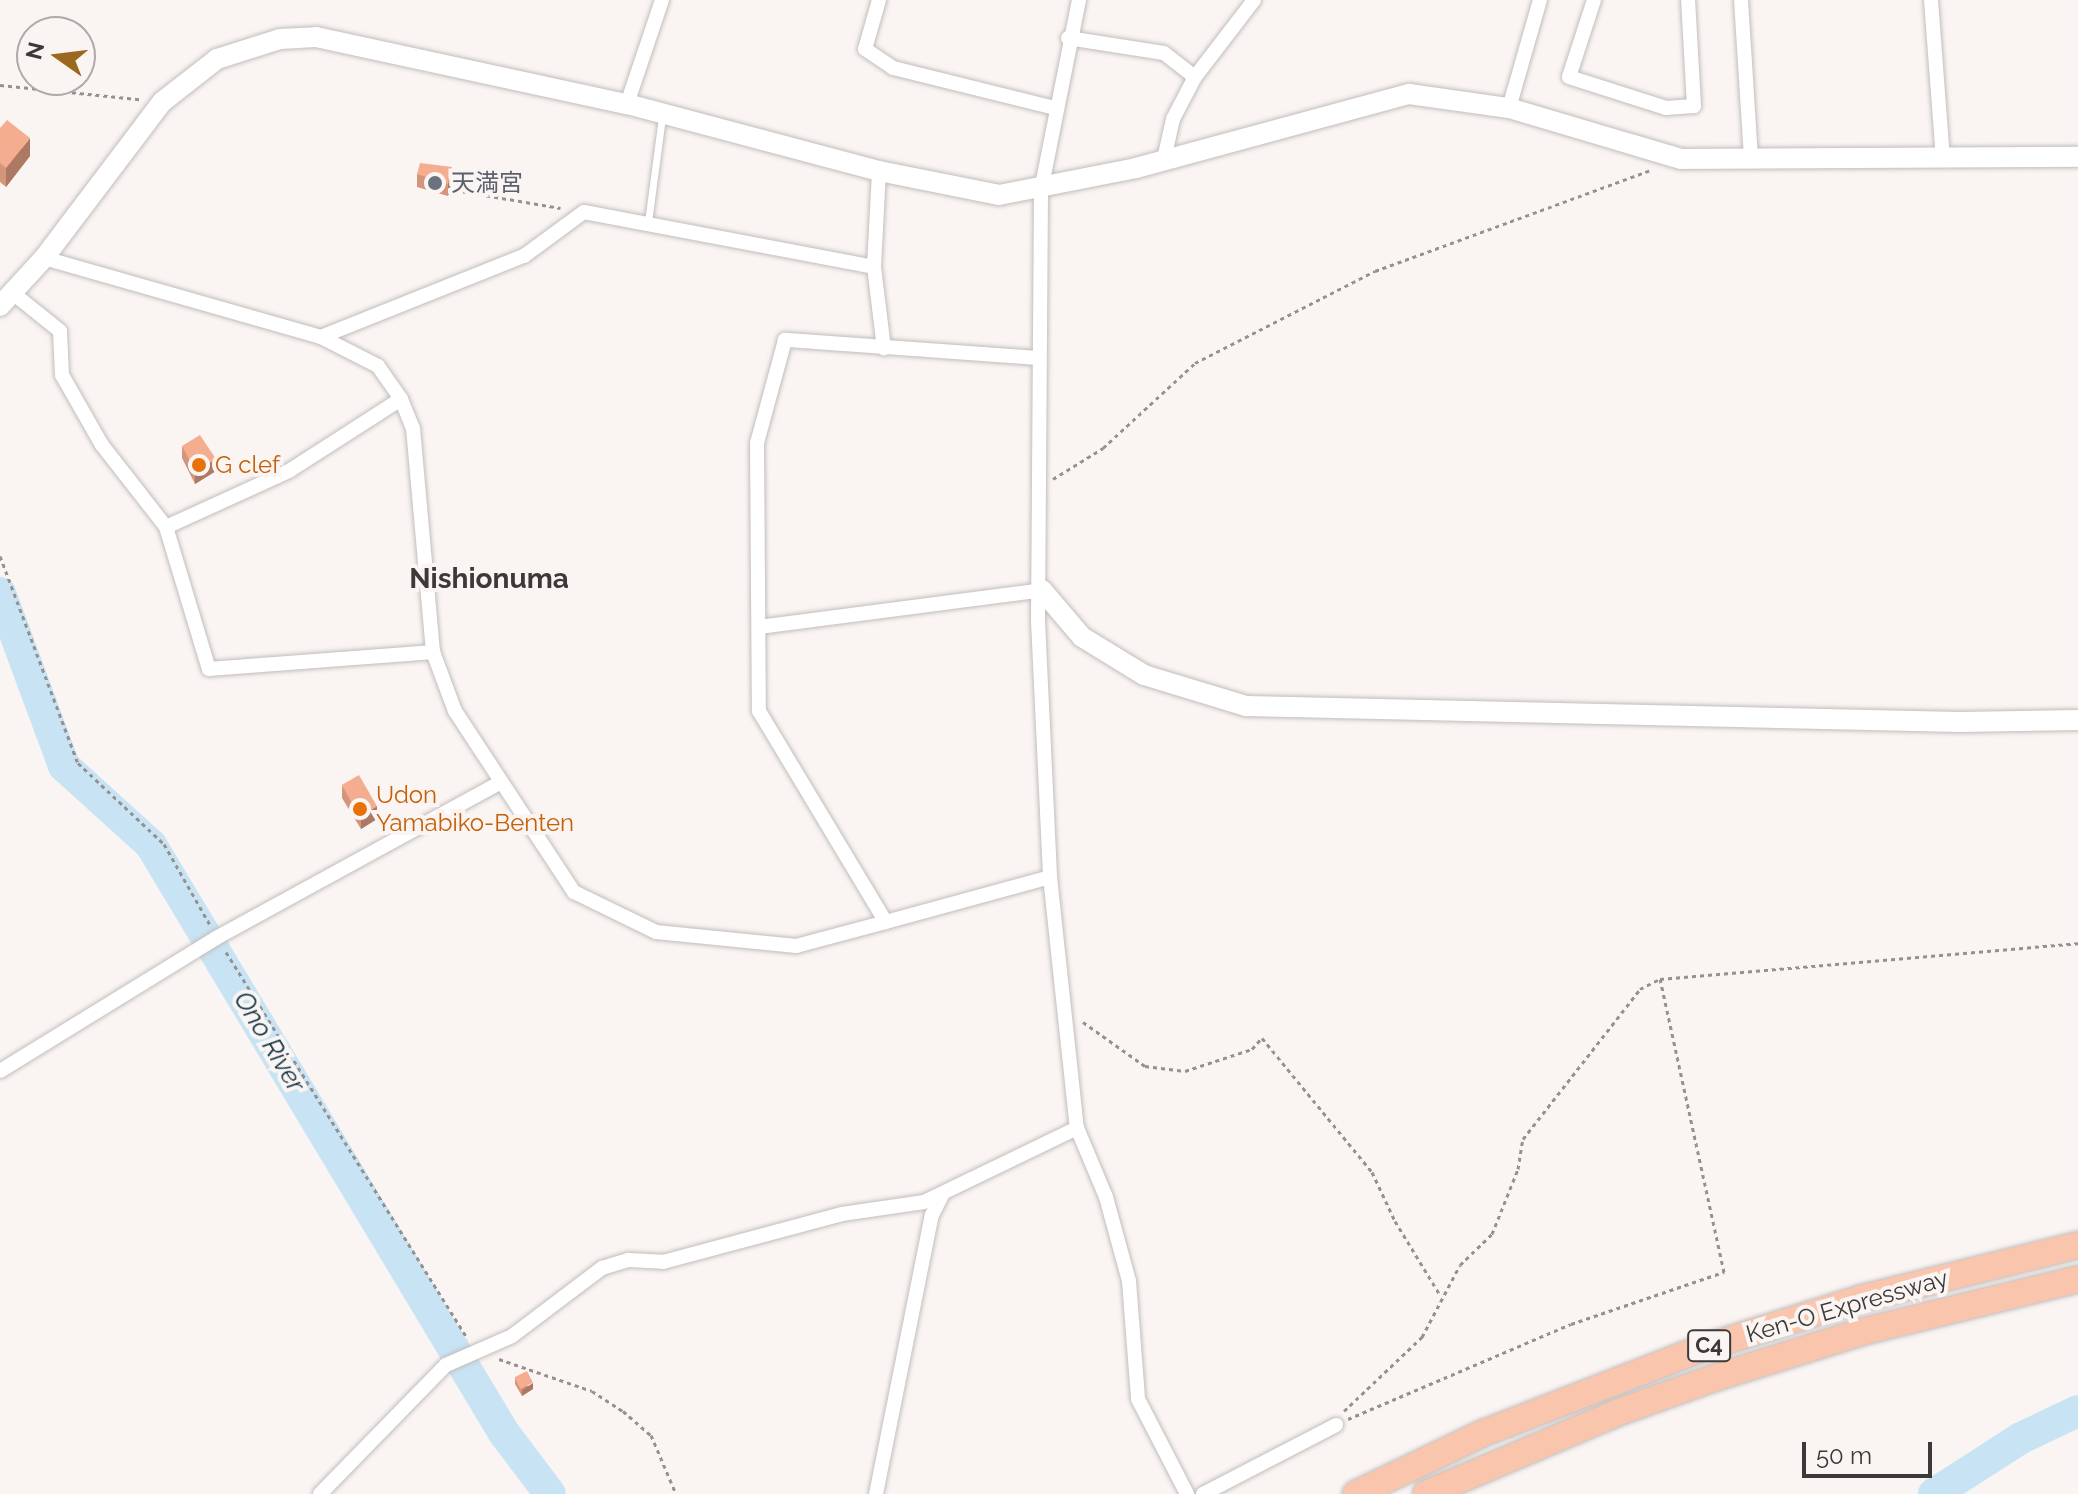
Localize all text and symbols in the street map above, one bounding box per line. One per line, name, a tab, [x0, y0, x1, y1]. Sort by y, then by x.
north arrow	[16, 16, 96, 96]
text: N	[20, 39, 49, 62]
place label: 天満宮	[451, 169, 523, 197]
marker: 天満宮	[426, 174, 444, 192]
place label: G clef	[215, 451, 280, 479]
marker: G clef	[190, 456, 208, 474]
district label: Nishionuma	[409, 562, 569, 596]
place label: Udon Yamabiko-Benten	[376, 781, 574, 837]
marker: Udon Yamabiko-Benten	[351, 800, 369, 818]
water label: Ono River	[227, 986, 311, 1098]
street label: Ken-O Expressway	[1743, 1263, 1951, 1349]
road number: C4	[1687, 1328, 1731, 1364]
scale bar	[1806, 1426, 1936, 1476]
text: 50 m	[1816, 1441, 1872, 1470]

